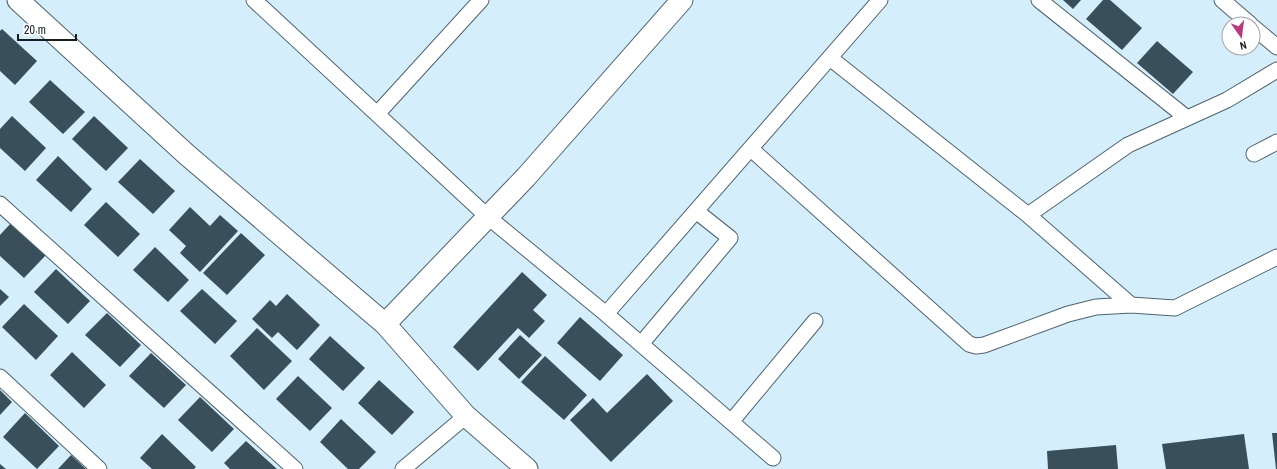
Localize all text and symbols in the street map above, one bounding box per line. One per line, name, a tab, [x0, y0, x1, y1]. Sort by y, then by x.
scale bar	[18, 16, 76, 42]
north arrow	[1221, 16, 1261, 56]
text: 20 m	[24, 22, 46, 38]
text: N	[1239, 38, 1248, 53]

